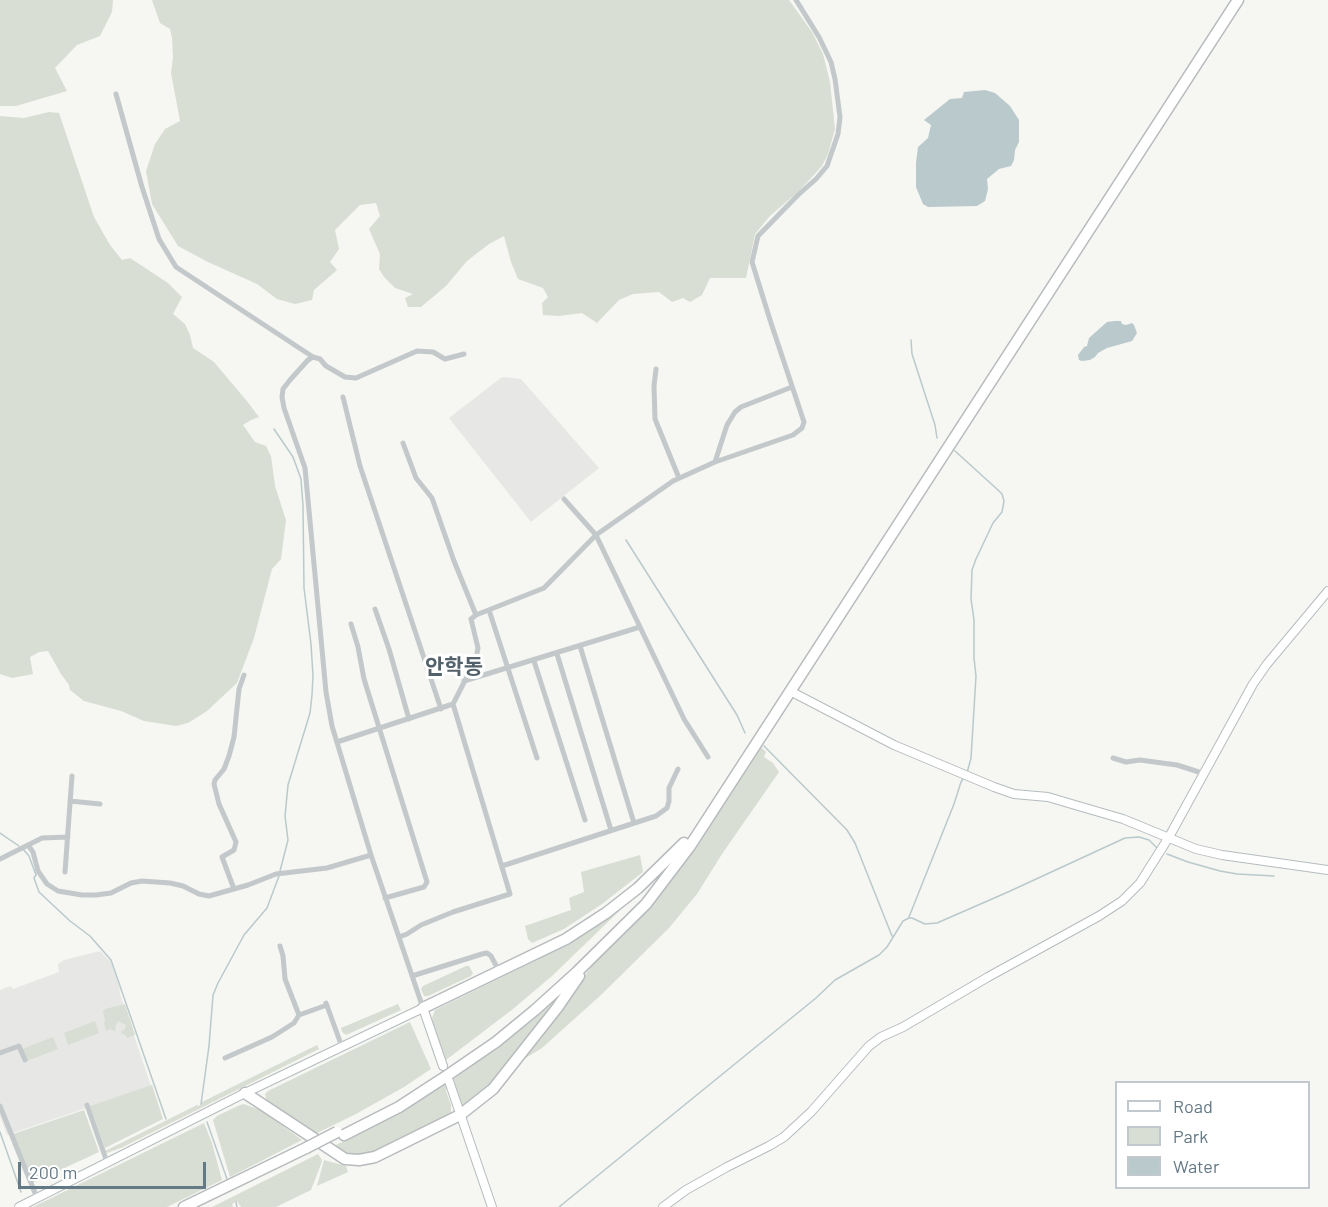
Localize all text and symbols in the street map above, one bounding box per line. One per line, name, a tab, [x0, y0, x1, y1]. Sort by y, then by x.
district label: 안학동	[425, 654, 483, 680]
legend	[1115, 1081, 1310, 1189]
text: Road	[1173, 1095, 1213, 1117]
text: Park	[1173, 1125, 1208, 1147]
scale bar	[21, 1150, 208, 1188]
text: Water	[1173, 1155, 1220, 1177]
text: 200 m	[29, 1161, 77, 1183]

